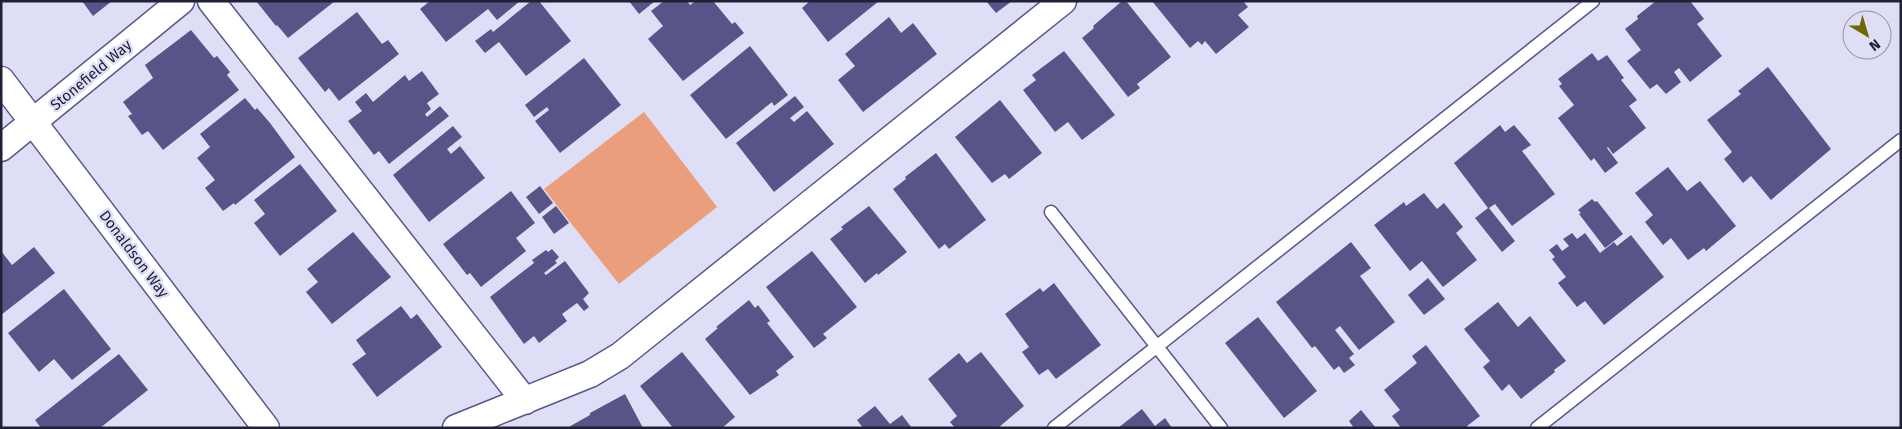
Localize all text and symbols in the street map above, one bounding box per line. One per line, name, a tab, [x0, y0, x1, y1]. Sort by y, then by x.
north arrow	[1842, 10, 1892, 60]
street label: Stonefield Way	[47, 35, 136, 114]
text: N	[1866, 35, 1884, 54]
street label: Donaldson Way	[95, 207, 173, 302]

